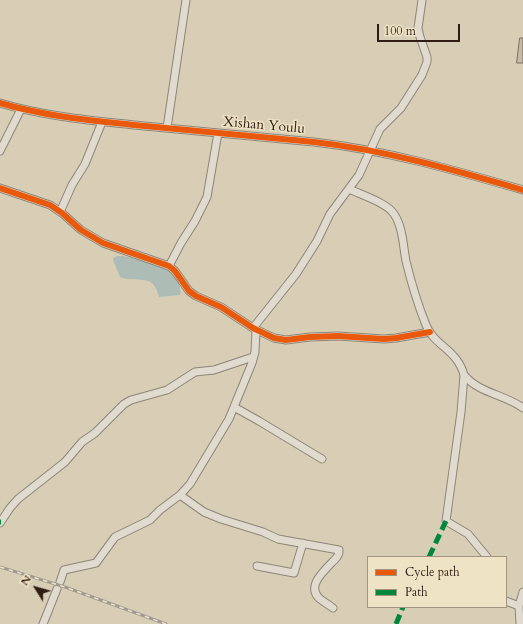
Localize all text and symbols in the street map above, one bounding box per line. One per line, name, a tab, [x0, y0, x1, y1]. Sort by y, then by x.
scale bar	[379, 16, 462, 42]
text: 100 m	[384, 23, 416, 39]
street label: Xishan Youlu	[222, 114, 306, 138]
legend	[367, 556, 507, 608]
text: Cycle path	[405, 564, 460, 580]
north arrow	[16, 568, 56, 608]
text: N	[17, 572, 35, 589]
text: Path	[405, 584, 428, 600]

